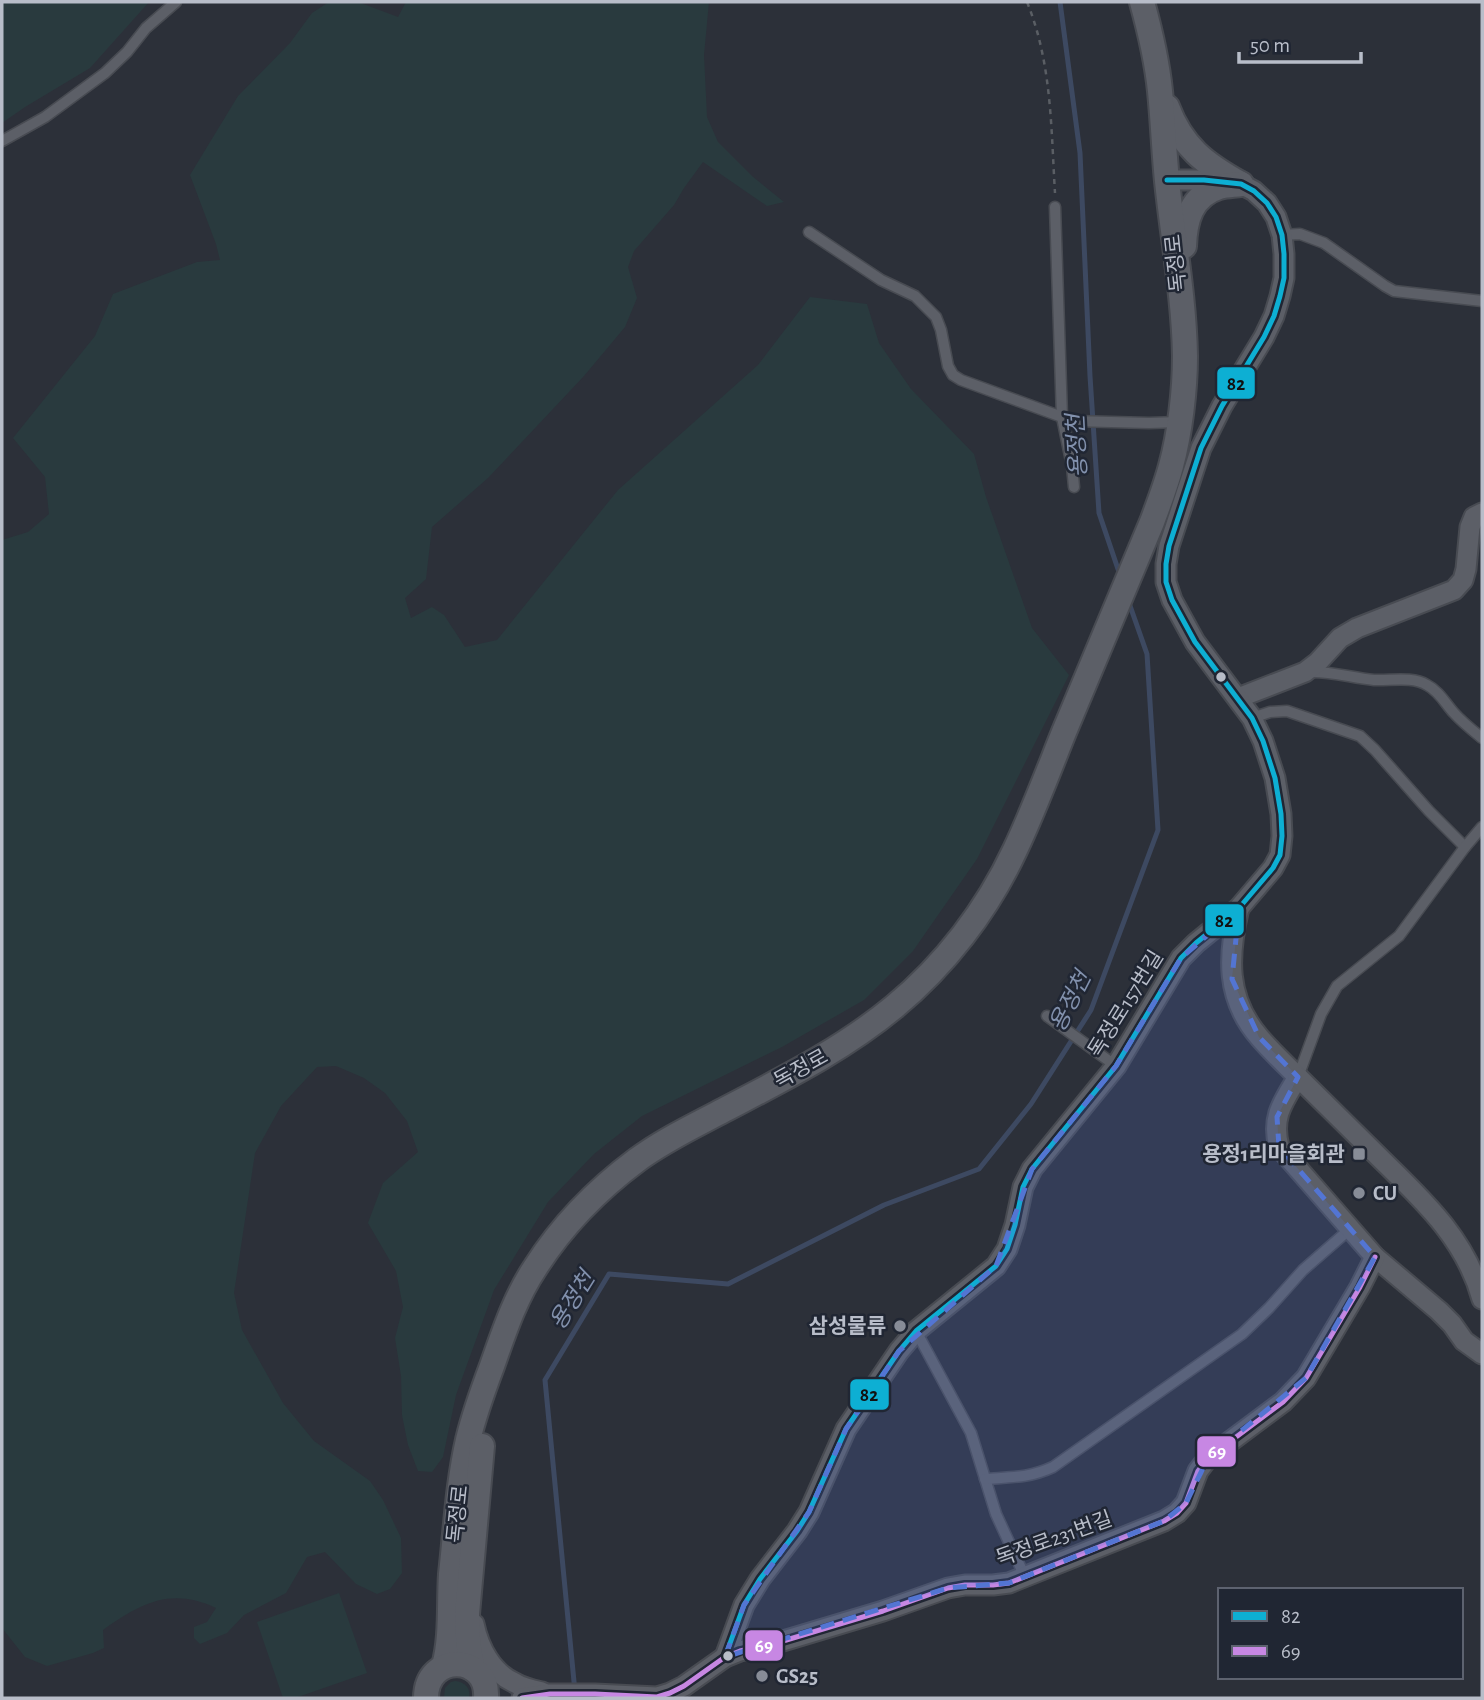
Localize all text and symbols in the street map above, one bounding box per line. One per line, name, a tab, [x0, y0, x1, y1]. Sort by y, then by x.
scale bar	[1239, 21, 1362, 65]
text: 50 m	[1250, 35, 1290, 56]
street label: 독정로	[1162, 233, 1189, 293]
line badge: 82	[1216, 366, 1256, 400]
text: 82	[1227, 375, 1245, 394]
water label: 용정천	[1063, 411, 1091, 478]
unlabelled marker	[1214, 670, 1228, 684]
line badge: 82	[1204, 903, 1245, 937]
text: 82	[1215, 912, 1233, 931]
street label: 독정로157번길	[1084, 946, 1167, 1061]
water label: 용정천	[1045, 965, 1097, 1036]
street label: 독정로	[770, 1045, 831, 1092]
place label: 용정1리마을회관	[1202, 1143, 1345, 1165]
marker: 용정1리마을회관	[1351, 1146, 1367, 1162]
place label: CU	[1373, 1183, 1397, 1204]
marker: CU	[1351, 1185, 1367, 1201]
water label: 용정천	[545, 1265, 601, 1334]
place label: 삼성물류	[809, 1315, 886, 1337]
marker: 삼성물류	[892, 1318, 908, 1334]
line badge: 82	[849, 1378, 890, 1411]
text: 82	[860, 1386, 878, 1405]
line badge: 69	[1196, 1435, 1237, 1468]
text: 69	[1208, 1443, 1226, 1462]
street label: 독정로	[444, 1484, 471, 1544]
street label: 독정로231번길	[993, 1507, 1115, 1570]
legend	[1218, 1588, 1463, 1679]
text: 82	[1281, 1606, 1301, 1627]
line badge: 69	[744, 1629, 784, 1662]
text: 69	[755, 1637, 773, 1656]
text: 69	[1281, 1641, 1301, 1662]
unlabelled marker	[721, 1649, 735, 1663]
place label: GS25	[776, 1666, 818, 1687]
marker: GS25	[754, 1668, 770, 1684]

